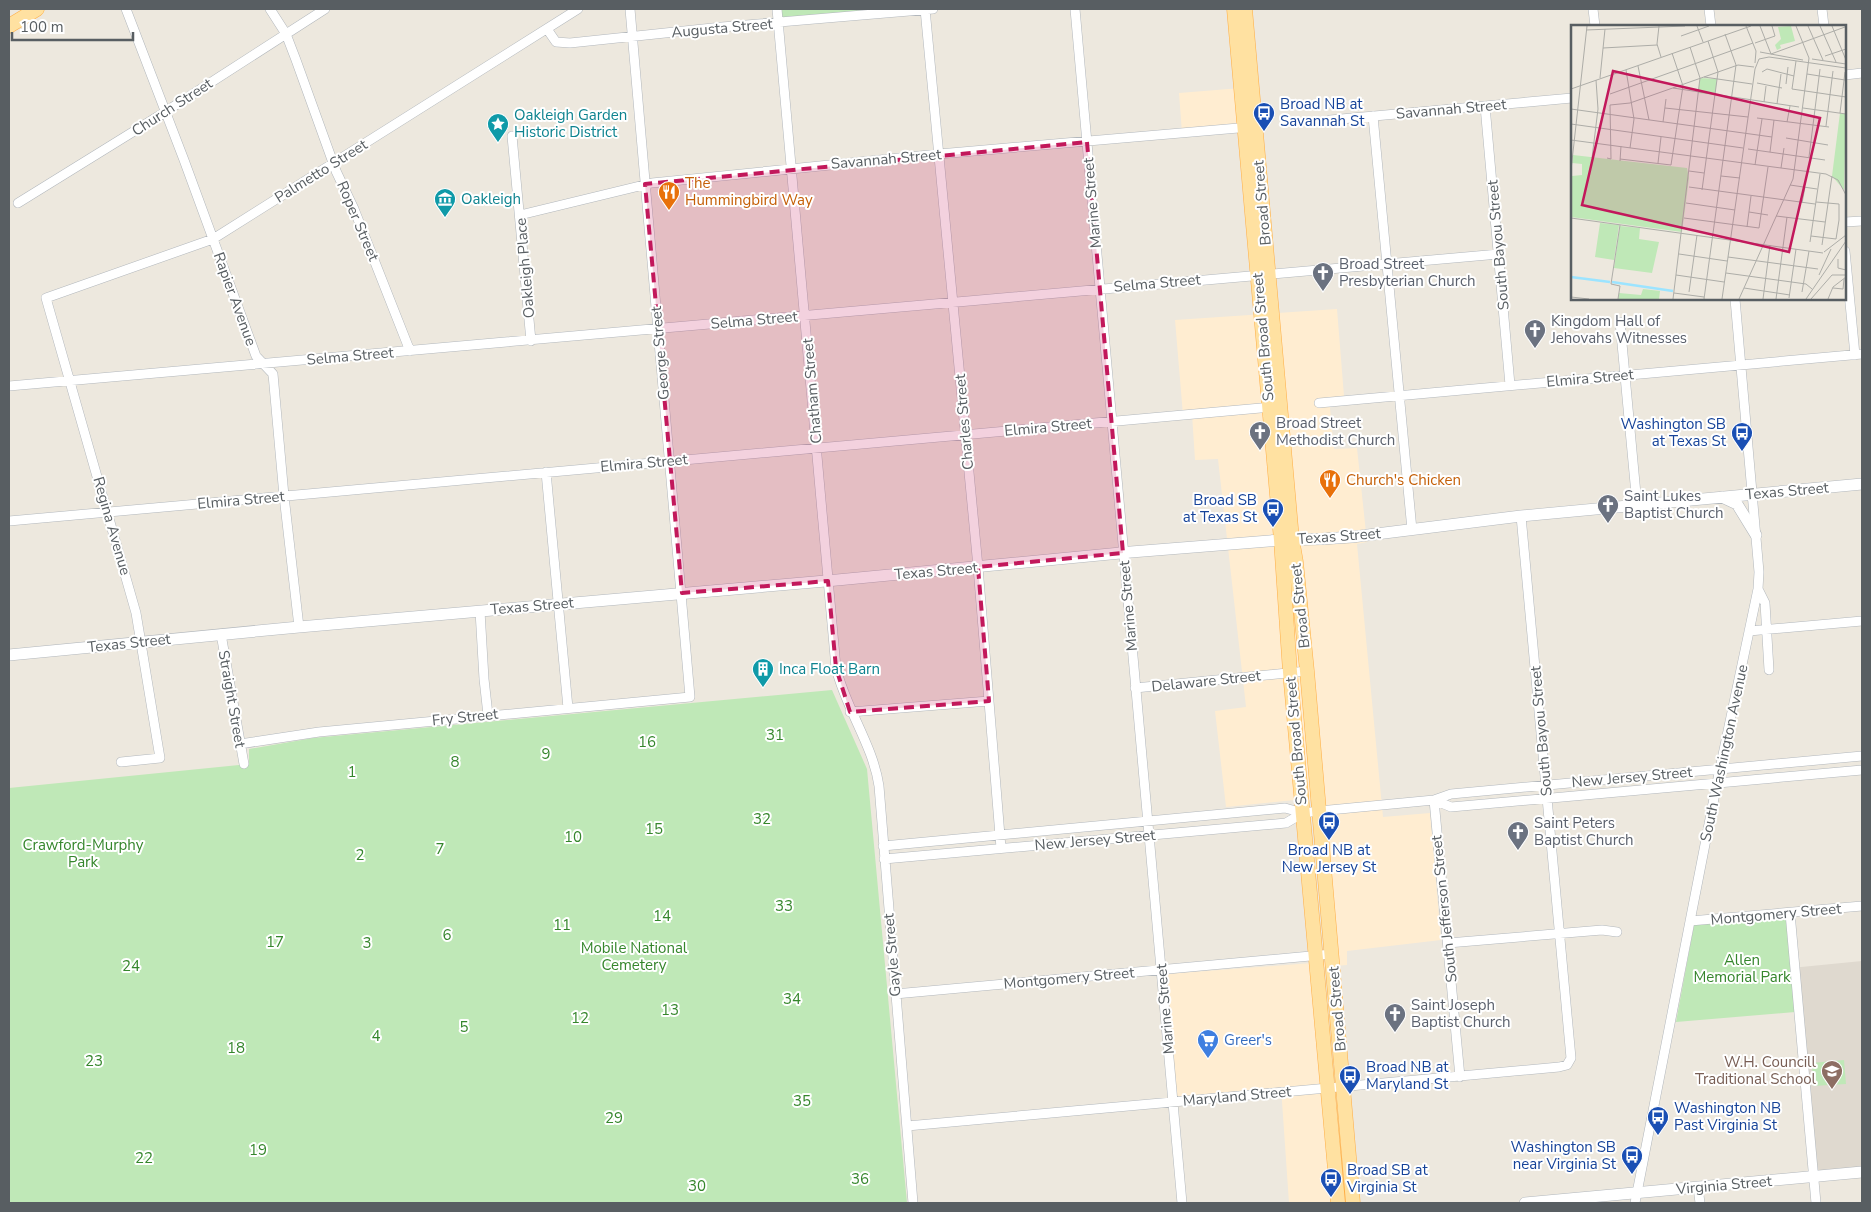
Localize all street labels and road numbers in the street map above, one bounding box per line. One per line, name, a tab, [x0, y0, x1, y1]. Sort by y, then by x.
street label: Augusta Street	[670, 14, 774, 42]
street label: Church Street	[128, 73, 217, 141]
street label: Savannah Street	[1395, 94, 1508, 124]
street label: Palmetto Street	[271, 134, 372, 207]
street label: Savannah Street	[830, 144, 943, 174]
street label: Marine Street	[1078, 156, 1106, 249]
street label: Broad Street	[1248, 159, 1276, 246]
street label: Roper Street	[332, 178, 384, 265]
street label: South Bayou Street	[1482, 178, 1514, 311]
street label: Oakleigh Place	[511, 217, 539, 319]
street label: Rapier Avenue	[209, 249, 261, 349]
street label: Selma Street	[1113, 269, 1202, 297]
street label: South Broad Street	[1247, 271, 1279, 402]
street label: George Street	[646, 305, 674, 401]
street label: Selma Street	[710, 306, 799, 334]
street label: Chatham Street	[797, 337, 827, 445]
street label: Selma Street	[306, 342, 395, 370]
street label: Elmira Street	[1546, 364, 1635, 392]
street label: Charles Street	[950, 372, 978, 471]
street label: Elmira Street	[1004, 413, 1093, 441]
street label: Elmira Street	[600, 449, 689, 477]
street label: Regina Avenue	[88, 474, 136, 578]
street label: Texas Street	[1744, 477, 1830, 505]
street label: Elmira Street	[197, 486, 286, 514]
street label: Texas Street	[1297, 523, 1382, 549]
street label: Texas Street	[893, 557, 979, 585]
street label: Marine Street	[1114, 559, 1142, 652]
street label: Broad Street	[1286, 562, 1314, 649]
street label: Texas Street	[489, 592, 575, 620]
street label: Texas Street	[86, 629, 172, 657]
street label: Straight Street	[214, 649, 251, 750]
street label: South Washington Avenue	[1695, 663, 1753, 843]
street label: South Bayou Street	[1525, 664, 1557, 797]
street label: Delaware Street	[1150, 665, 1262, 697]
street label: South Broad Street	[1280, 675, 1312, 806]
street label: Fry Street	[431, 704, 500, 730]
street label: New Jersey Street	[1571, 762, 1694, 792]
street label: New Jersey Street	[1034, 825, 1157, 855]
street label: South Jefferson Street	[1426, 834, 1462, 984]
street label: Montgomery Street	[1710, 898, 1843, 930]
street label: Gayle Street	[878, 912, 906, 998]
street label: Montgomery Street	[1003, 962, 1136, 994]
street label: Marine Street	[1151, 962, 1179, 1055]
street label: Broad Street	[1323, 965, 1351, 1052]
street label: Maryland Street	[1182, 1081, 1293, 1111]
street label: Virginia Street	[1674, 1171, 1773, 1199]

